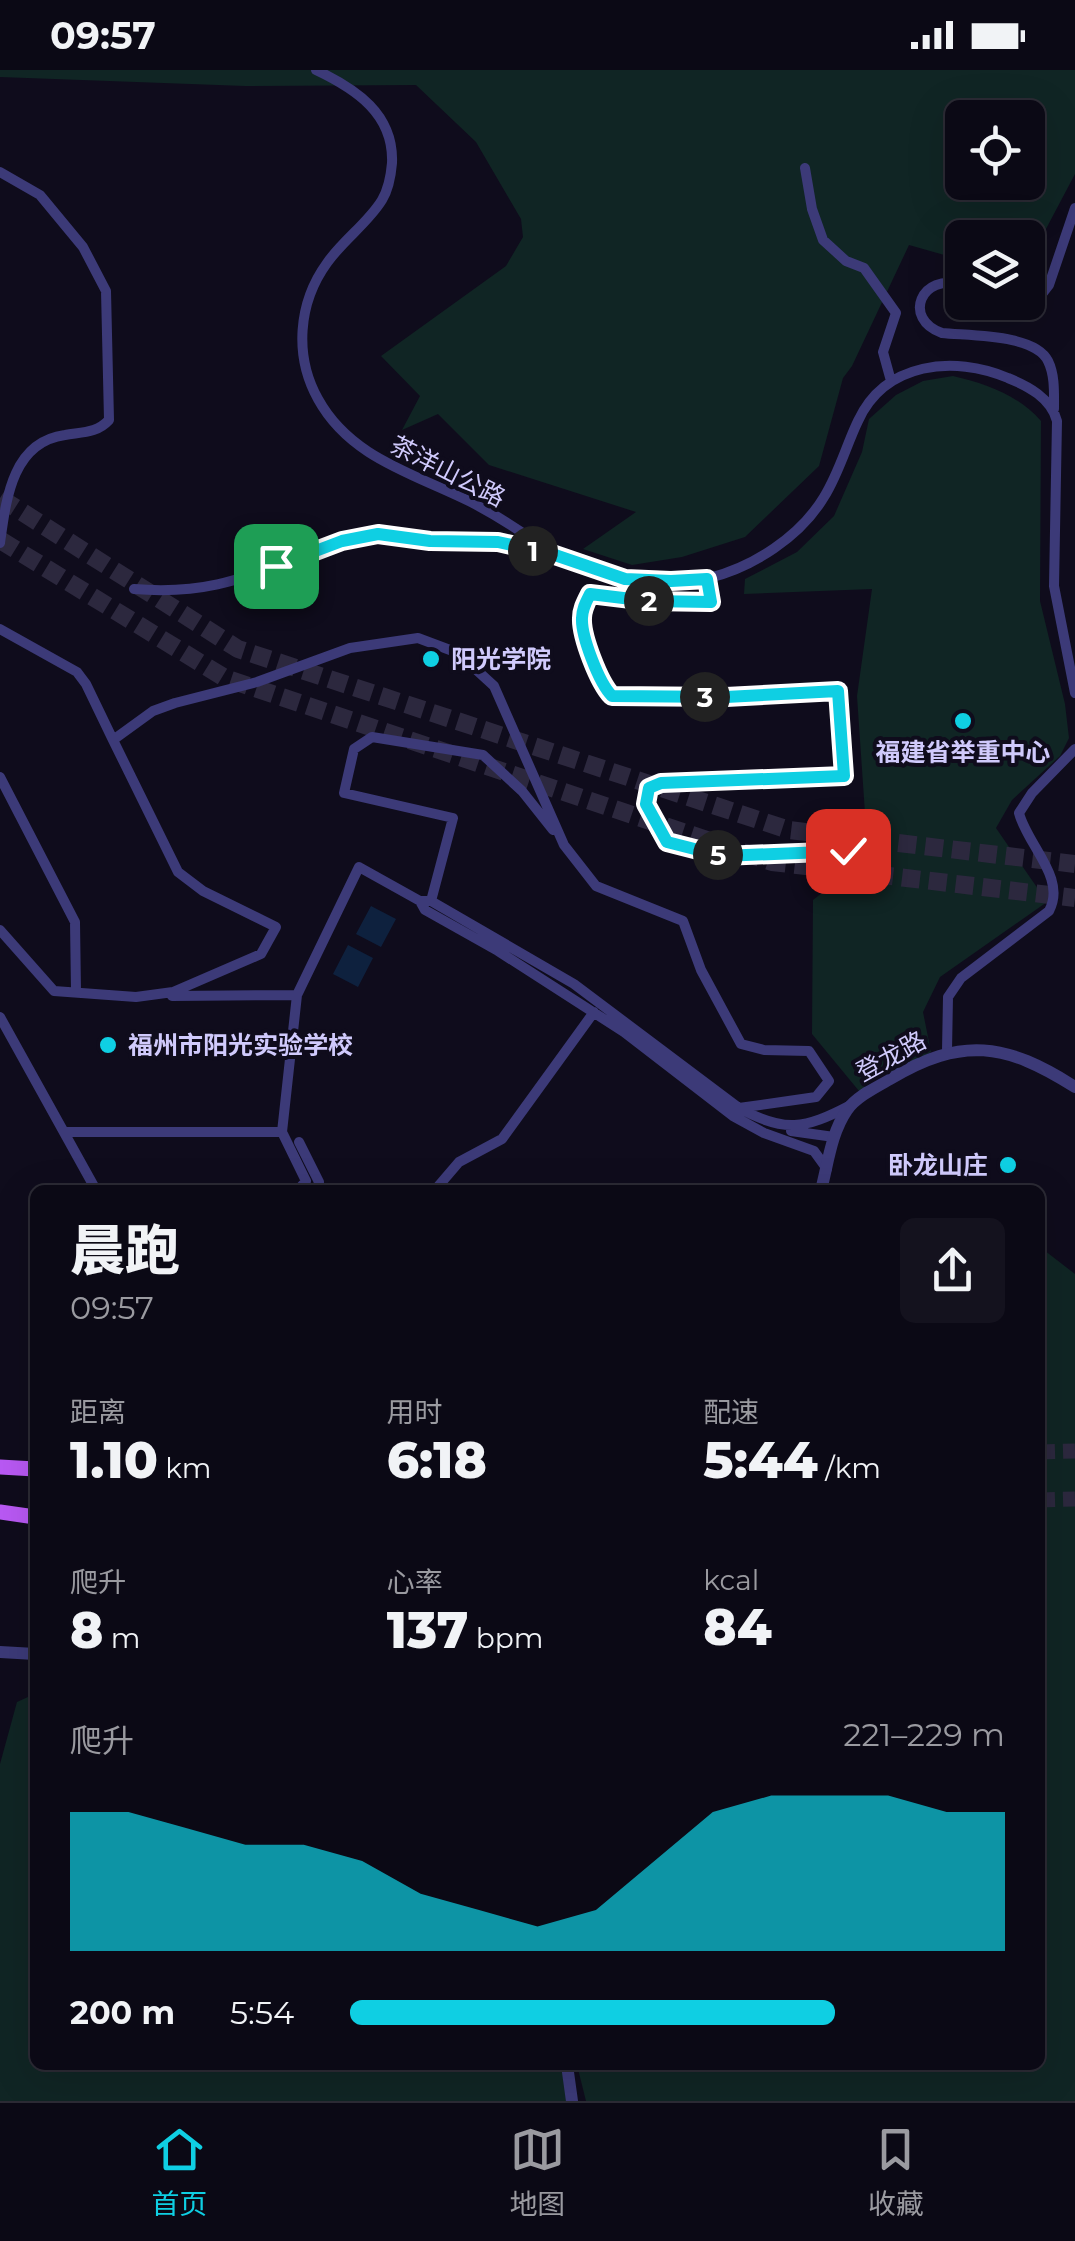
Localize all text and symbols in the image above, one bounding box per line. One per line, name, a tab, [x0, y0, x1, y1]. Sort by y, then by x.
text: 09:57	[50, 12, 156, 59]
map controls	[945, 100, 1045, 320]
button: locate	[945, 100, 1045, 200]
button: layers	[945, 220, 1045, 320]
street label: 茶洋山公路	[385, 429, 511, 513]
pin	[234, 524, 319, 609]
pin: 1	[508, 526, 558, 576]
text: 1	[528, 534, 538, 568]
icon: arrive	[249, 539, 304, 594]
pin: 2	[624, 576, 674, 626]
text: 2	[641, 584, 657, 618]
place label: 阳光学院	[451, 644, 551, 674]
marker: 阳光学院	[420, 648, 442, 670]
pin: 3	[680, 672, 730, 722]
text: 3	[697, 680, 713, 714]
marker: 福建省举重中心	[952, 710, 974, 732]
place label: 福建省举重中心	[875, 737, 1051, 767]
pin	[806, 809, 891, 894]
icon: check	[821, 824, 876, 879]
pin: 5	[693, 830, 743, 880]
text: 5	[710, 838, 726, 872]
street label: 登龙路	[851, 1025, 931, 1087]
place label: 福州市阳光实验学校	[128, 1030, 353, 1060]
marker: 福州市阳光实验学校	[97, 1034, 119, 1056]
place label: 卧龙山庄	[888, 1150, 988, 1180]
marker: 卧龙山庄	[997, 1154, 1019, 1176]
text: 晨跑	[70, 1217, 180, 1284]
button: share	[900, 1218, 1005, 1323]
text: 09:57	[70, 1288, 154, 1327]
text: 距离	[70, 1395, 126, 1429]
text: 用时	[387, 1395, 443, 1429]
text: 配速	[703, 1395, 759, 1429]
text: 1.10	[70, 1430, 158, 1491]
text: 6:18	[387, 1430, 487, 1491]
text: 5:44	[703, 1430, 818, 1491]
text: km	[158, 1451, 212, 1485]
text: /km	[818, 1451, 881, 1485]
text: kcal	[703, 1563, 759, 1597]
text: 爬升	[70, 1565, 126, 1599]
text: 心率	[387, 1565, 443, 1599]
text: 84	[703, 1597, 772, 1658]
text: 8	[70, 1600, 103, 1661]
text: 137	[387, 1600, 468, 1661]
text: m	[103, 1621, 141, 1655]
text: bpm	[468, 1621, 543, 1655]
text: 221–229 m	[843, 1715, 1005, 1754]
text: 爬升	[70, 1721, 134, 1760]
text: 200 m	[70, 1993, 175, 2032]
text: 5:54	[230, 1993, 294, 2032]
tab: 首页	[151, 2122, 207, 2222]
tab: 地图	[509, 2122, 566, 2222]
tab: 收藏	[868, 2122, 924, 2222]

